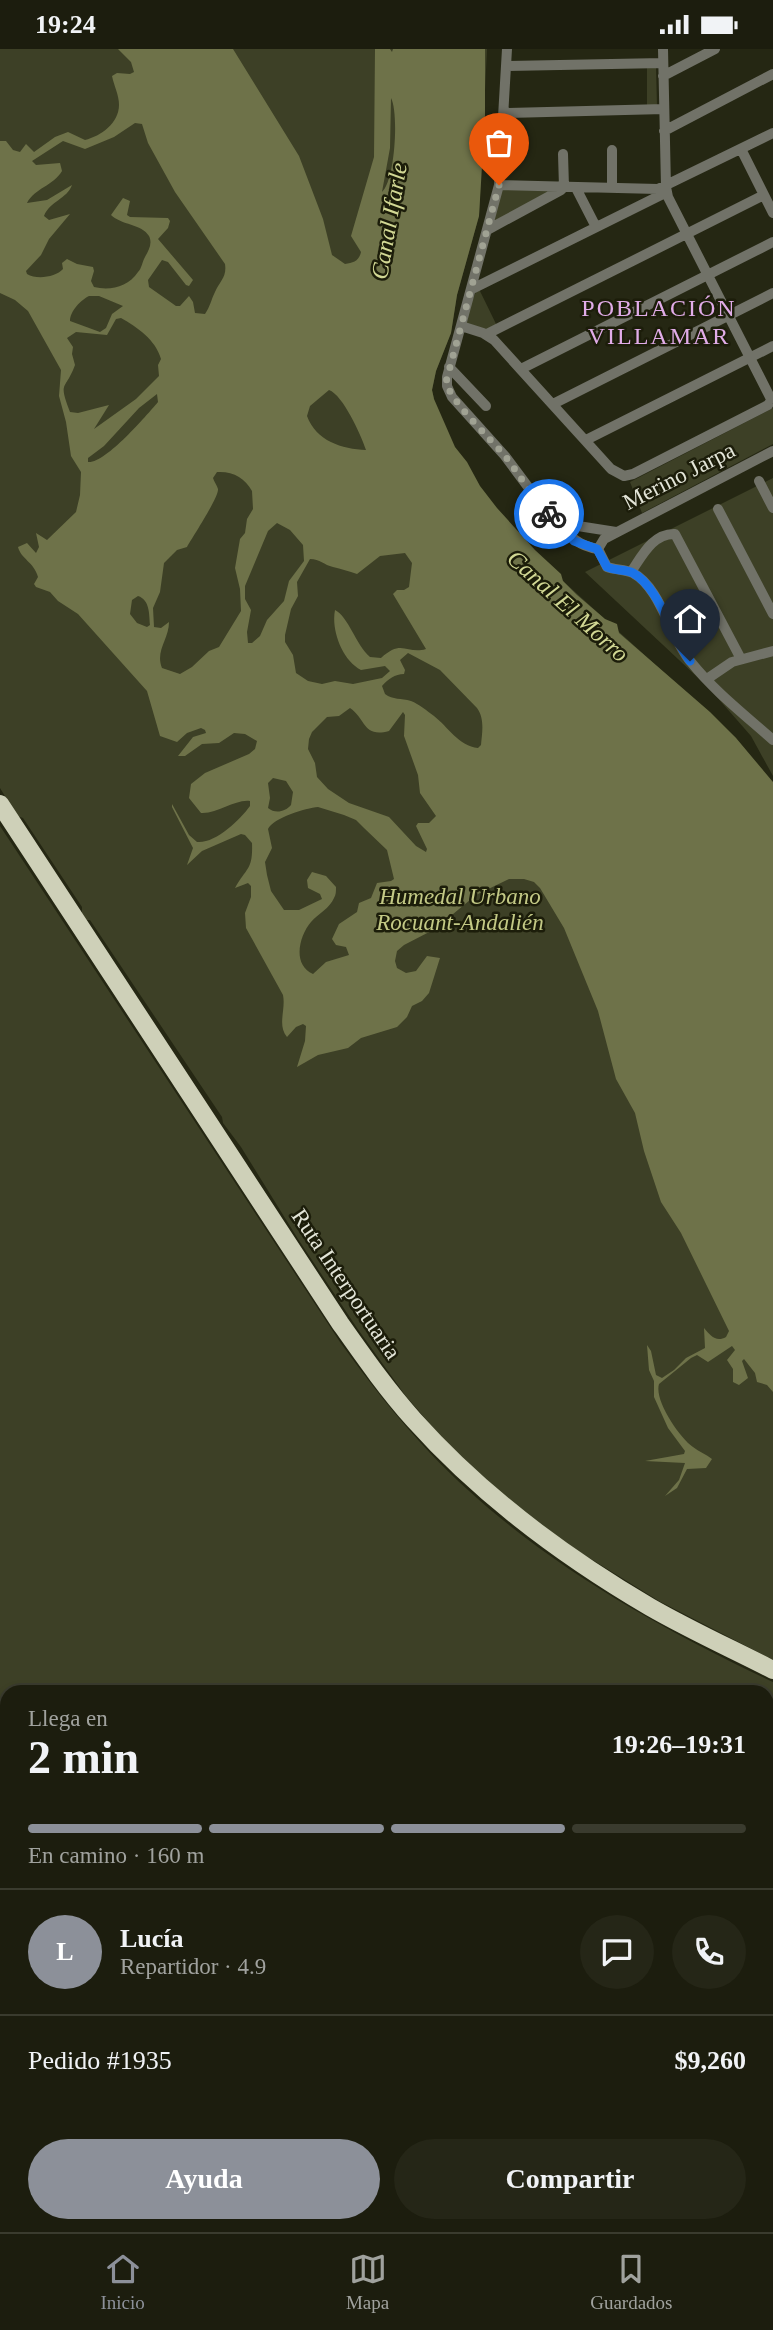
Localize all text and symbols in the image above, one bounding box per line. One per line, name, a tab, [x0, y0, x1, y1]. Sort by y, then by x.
text: 19:24	[35, 10, 96, 39]
pin	[469, 113, 529, 185]
icon: bag	[480, 124, 518, 162]
water label: Canal Ifarle	[366, 160, 412, 281]
district label: POBLACIÓN VILLAMAR	[581, 295, 737, 349]
street label: Merino Jarpa	[619, 437, 739, 515]
courier	[514, 479, 584, 549]
icon: bike	[530, 495, 568, 533]
water label: Canal El Morro	[502, 545, 634, 667]
pin	[660, 589, 720, 661]
icon: home	[671, 600, 709, 638]
park label: Humedal Urbano Rocuant-Andalién	[375, 884, 544, 935]
street label: Ruta Interportuaria	[287, 1204, 405, 1364]
text: Llega en	[28, 1706, 108, 1731]
text: 19:26–19:31	[612, 1730, 746, 1759]
text: 2 min	[28, 1732, 139, 1783]
text: En camino · 160 m	[28, 1843, 204, 1868]
button: chat	[580, 1915, 654, 1989]
button: phone	[672, 1915, 746, 1989]
text: Lucía	[120, 1924, 184, 1953]
text: L	[56, 1937, 74, 1966]
text: Repartidor · 4.9	[120, 1954, 266, 1979]
text: Pedido #1935	[28, 2046, 172, 2075]
text: $9,260	[675, 2046, 746, 2075]
button: Ayuda	[28, 2139, 380, 2219]
button: Compartir	[394, 2139, 746, 2219]
tab: Inicio	[101, 2250, 145, 2314]
tab: Mapa	[346, 2250, 389, 2314]
tab: Guardados	[590, 2250, 672, 2314]

